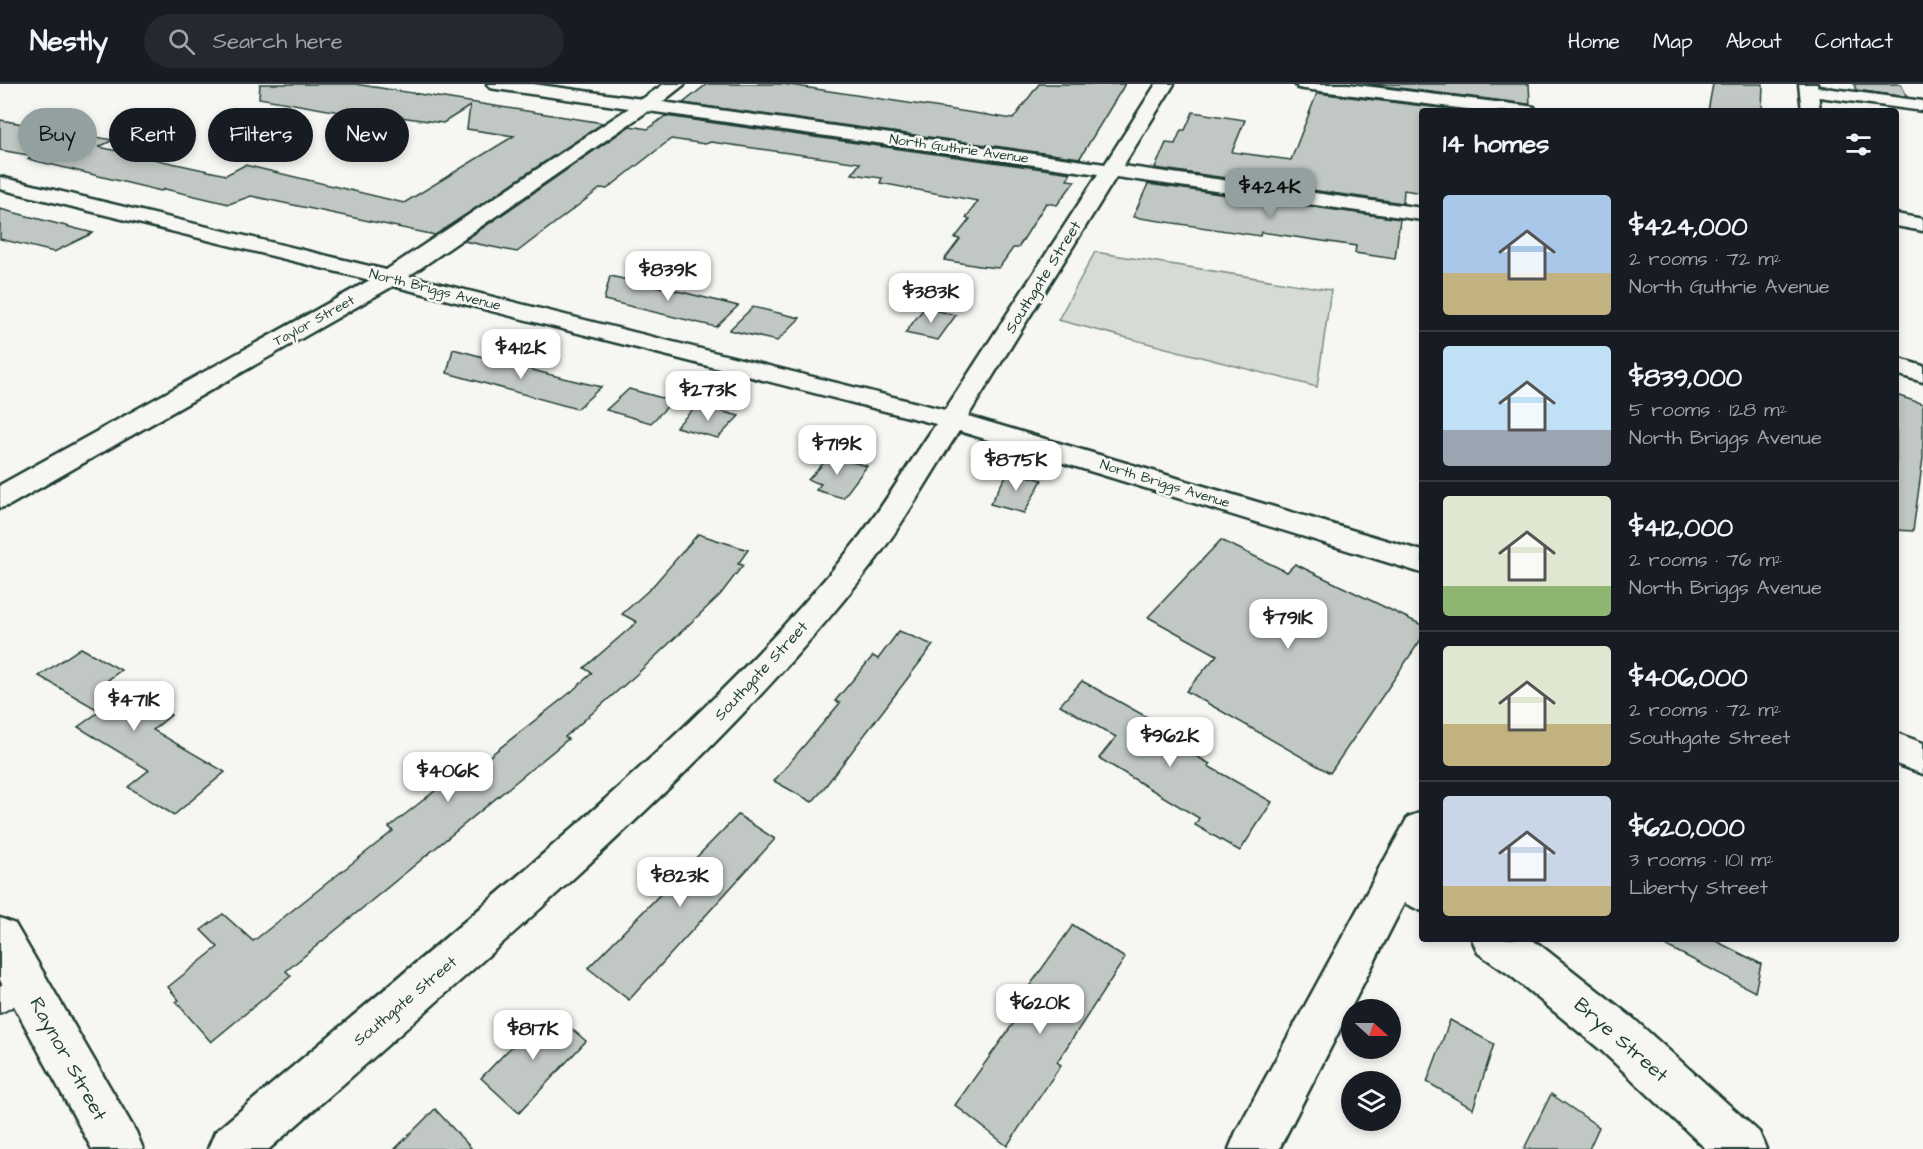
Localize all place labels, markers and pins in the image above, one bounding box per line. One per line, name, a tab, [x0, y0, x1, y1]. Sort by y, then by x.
pin: $424K	[1228, 168, 1312, 219]
pin: $839K	[626, 251, 710, 302]
pin: $383K	[889, 273, 973, 324]
pin: $412K	[479, 329, 563, 380]
pin: $273K	[666, 371, 750, 422]
pin: $719K	[795, 425, 879, 476]
pin: $875K	[974, 441, 1058, 492]
pin: $791K	[1246, 599, 1330, 650]
pin: $471K	[92, 681, 176, 732]
pin: $962K	[1128, 717, 1212, 768]
pin: $406K	[406, 752, 490, 803]
pin: $823K	[638, 857, 722, 908]
pin: $620K	[998, 984, 1082, 1035]
pin: $817K	[491, 1010, 575, 1061]

